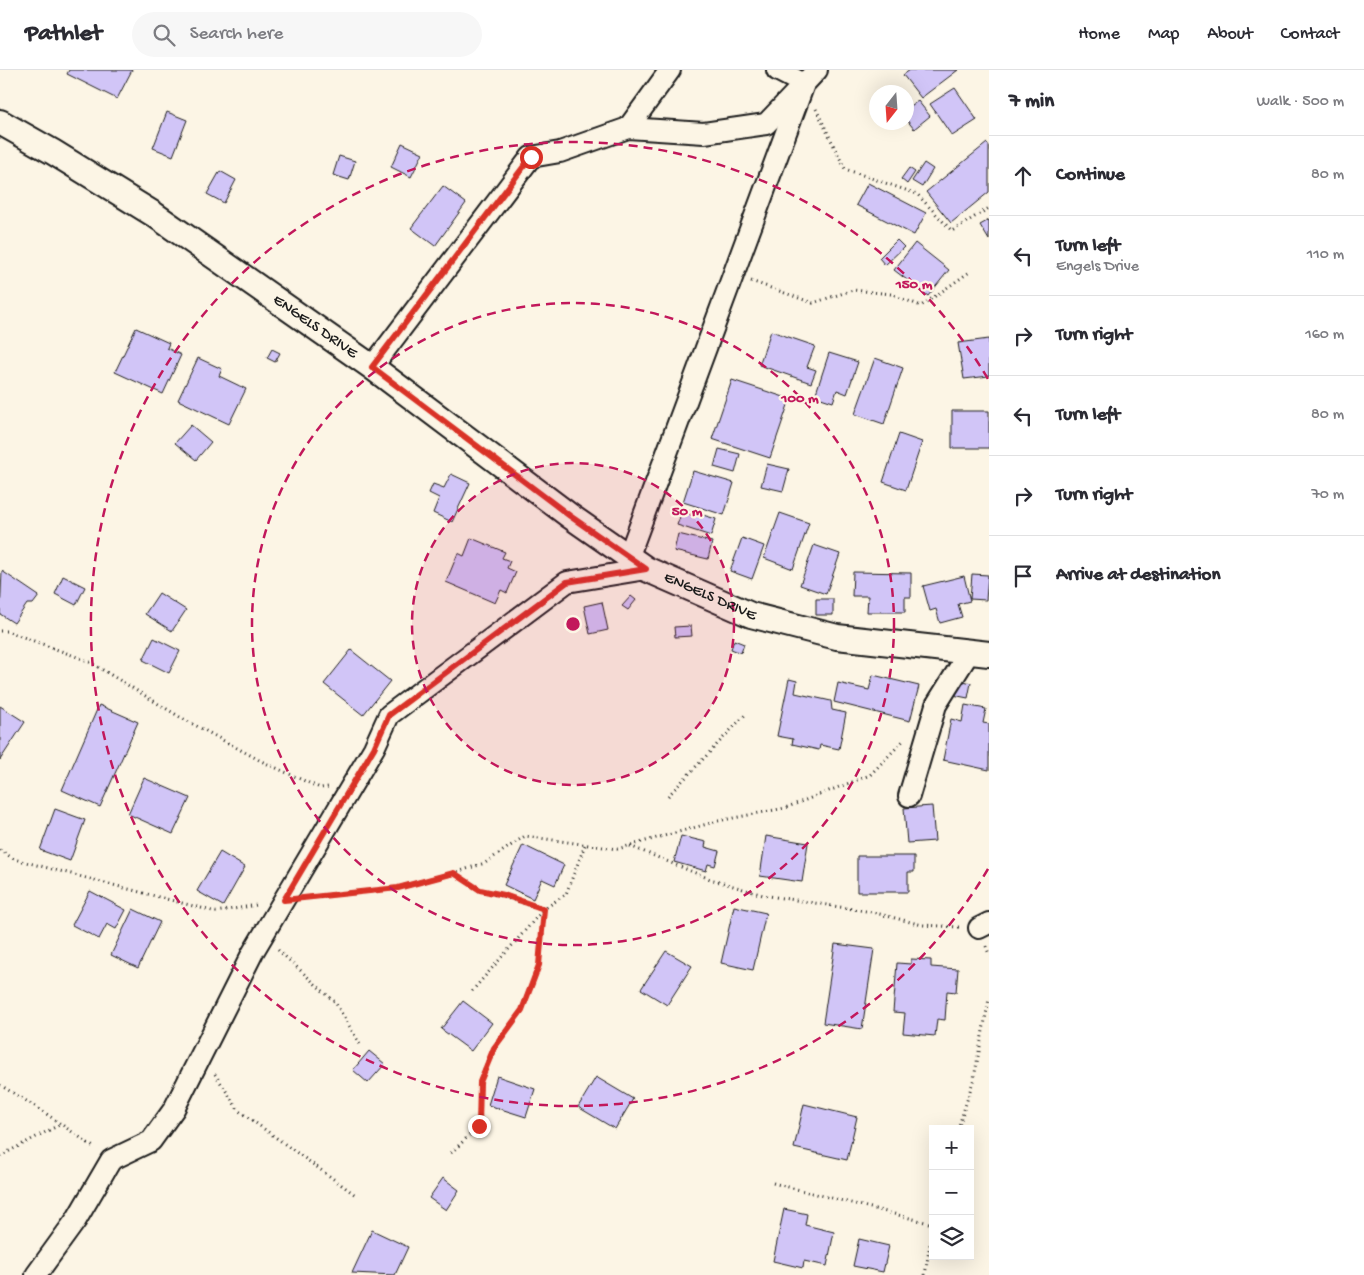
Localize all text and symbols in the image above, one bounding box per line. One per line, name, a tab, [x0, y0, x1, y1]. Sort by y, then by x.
search box	[132, 12, 482, 57]
text: Pathlet	[25, 20, 102, 49]
icon: search	[150, 21, 178, 49]
text: Search here	[190, 23, 283, 46]
text: Home	[1078, 24, 1120, 45]
text: Map	[1148, 24, 1179, 45]
text: About	[1207, 24, 1253, 45]
text: Contact	[1281, 24, 1339, 45]
north arrow	[869, 85, 914, 130]
text: 7 min	[1009, 90, 1054, 115]
text: Walk · 500 m	[1257, 93, 1344, 112]
route start	[520, 146, 543, 169]
icon: ahead	[1009, 162, 1037, 190]
text: Continue	[1056, 164, 1125, 187]
text: 80 m	[1311, 166, 1344, 185]
text: Turn left	[1056, 235, 1120, 258]
icon: left	[1009, 242, 1037, 270]
text: 110 m	[1307, 246, 1344, 265]
text: Engels Drive	[1056, 258, 1139, 277]
text: 150 m	[895, 276, 933, 294]
street label: ENGELS DRIVE	[269, 291, 362, 364]
icon: right	[1009, 322, 1037, 350]
text: Turn right	[1056, 324, 1132, 347]
text: 160 m	[1305, 326, 1344, 345]
text: 100 m	[780, 390, 819, 408]
icon: left	[1009, 402, 1037, 430]
text: Turn left	[1056, 404, 1120, 427]
text: 80 m	[1311, 406, 1344, 425]
icon: right	[1009, 482, 1037, 510]
text: Turn right	[1056, 484, 1132, 507]
text: 70 m	[1311, 486, 1344, 505]
text: 50 m	[672, 503, 703, 521]
icon: arrive	[1009, 562, 1037, 590]
text: Arrive at destination	[1056, 564, 1220, 587]
street label: ENGELS DRIVE	[661, 568, 760, 626]
centre of rings	[564, 615, 582, 633]
route end	[468, 1115, 491, 1138]
map controls	[929, 1125, 974, 1260]
button: +	[929, 1125, 974, 1170]
button: −	[929, 1170, 974, 1215]
button: layers	[929, 1215, 974, 1260]

